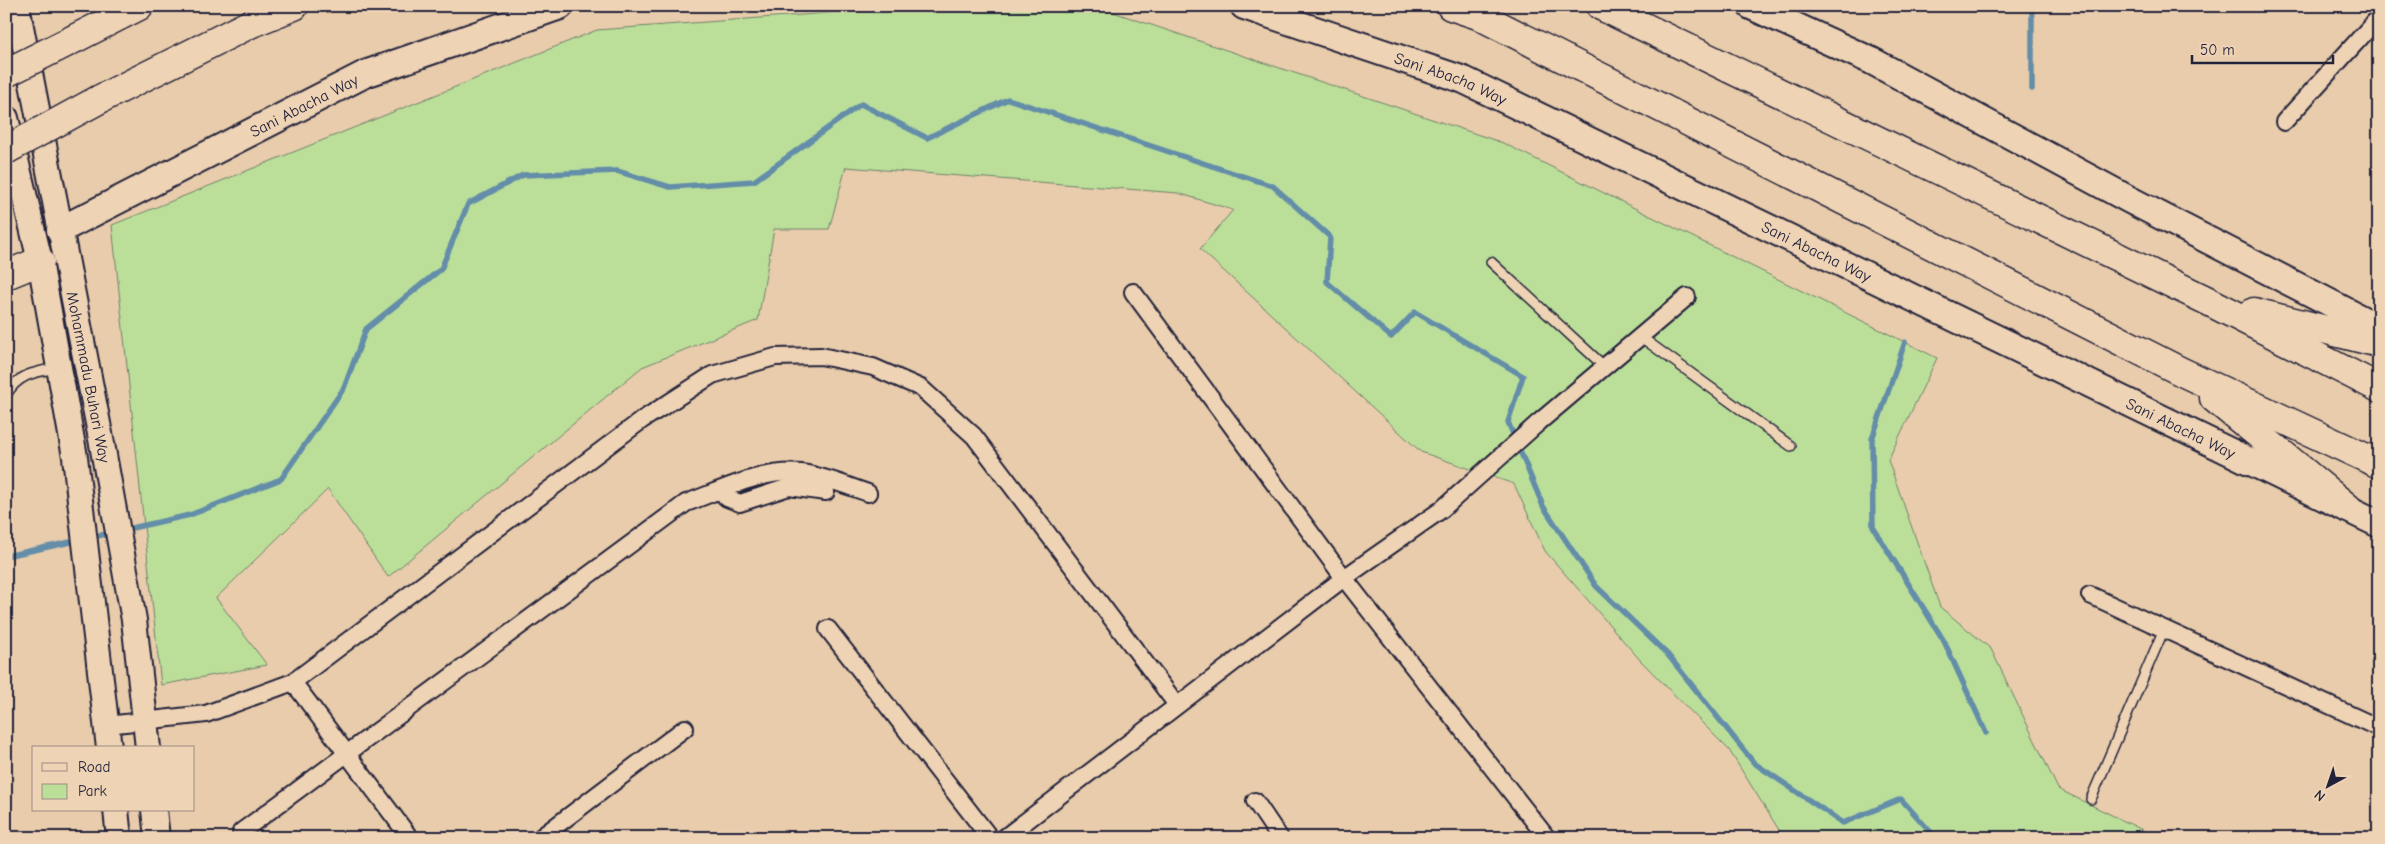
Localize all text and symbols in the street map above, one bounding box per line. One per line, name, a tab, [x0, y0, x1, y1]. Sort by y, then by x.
scale bar	[2192, 32, 2334, 64]
text: 50 m	[2200, 41, 2235, 59]
street label: Sani Abacha Way	[1392, 49, 1510, 110]
street label: Sani Abacha Way	[247, 71, 362, 141]
street label: Sani Abacha Way	[1759, 218, 1874, 286]
street label: Mohammadu Buhari Way	[63, 290, 113, 465]
street label: Sani Abacha Way	[2123, 395, 2239, 463]
legend	[32, 746, 195, 812]
text: Road	[78, 758, 110, 776]
north arrow	[2302, 762, 2352, 812]
text: Park	[78, 782, 107, 800]
text: N	[2311, 786, 2329, 805]

